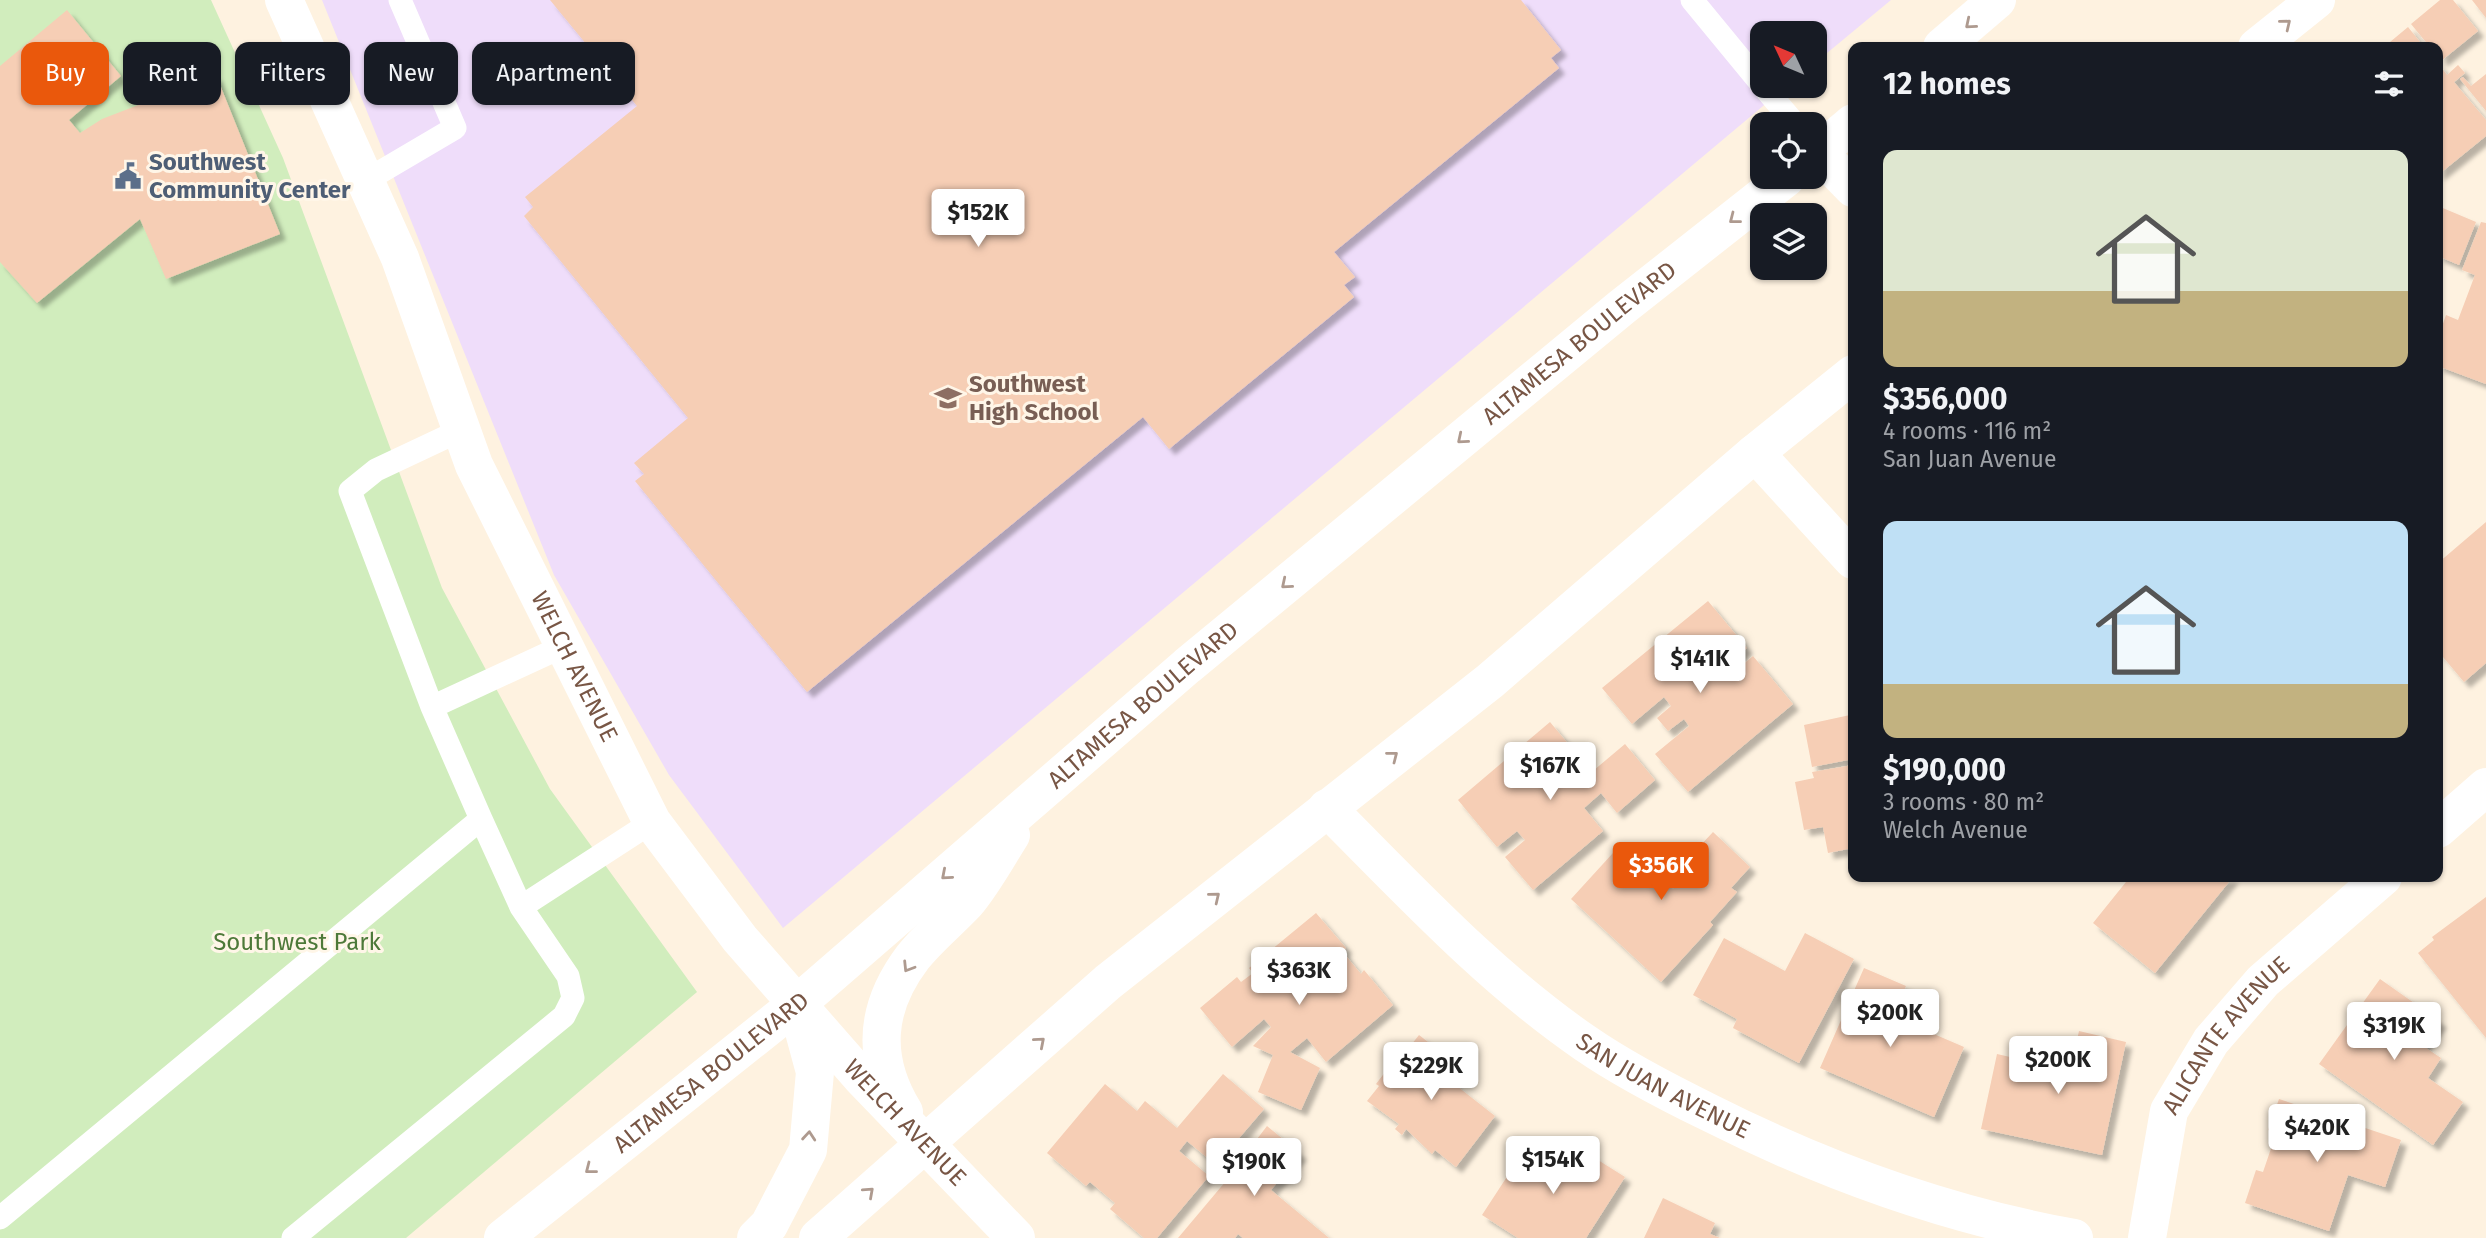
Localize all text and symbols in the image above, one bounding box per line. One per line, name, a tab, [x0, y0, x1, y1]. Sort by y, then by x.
one-way arrow	[1965, 16, 1978, 28]
one-way arrow	[2279, 19, 2291, 32]
north arrow	[1750, 21, 1827, 98]
map controls	[1750, 21, 1827, 280]
chip: Buy	[21, 42, 109, 105]
chip: Rent	[123, 42, 221, 105]
chip: Filters	[235, 42, 350, 105]
chip: New	[364, 42, 458, 105]
chip: Apartment	[472, 42, 635, 105]
icon: filters	[2370, 65, 2408, 103]
text: 12 homes	[1883, 66, 2011, 102]
button: locate	[1750, 112, 1827, 189]
place label: Southwest Community Center	[149, 148, 351, 204]
public building icon: Southwest Community Center	[113, 161, 143, 191]
pin: $152K	[929, 190, 1027, 249]
icon: home	[2083, 196, 2209, 322]
text: $152K	[948, 198, 1008, 226]
button: layers	[1750, 203, 1827, 280]
one-way arrow	[1729, 211, 1742, 223]
street label: ALTAMESA BOULEVARD	[1477, 256, 1682, 430]
place label: Southwest High School	[969, 370, 1100, 426]
text: $356,000	[1883, 381, 2008, 417]
school or university icon: Southwest High School	[933, 383, 963, 413]
text: 4 rooms · 116 m²	[1883, 417, 2051, 445]
one-way arrow	[1457, 431, 1469, 444]
text: San Juan Avenue	[1883, 445, 2056, 473]
icon: home	[2083, 567, 2209, 693]
one-way arrow	[1282, 576, 1295, 588]
street label: WELCH AVENUE	[525, 587, 624, 746]
street label: ALTAMESA BOULEVARD	[1042, 616, 1244, 794]
pin: $141K	[1651, 636, 1749, 695]
text: $141K	[1670, 644, 1730, 672]
pin: $167K	[1501, 742, 1599, 802]
text: $167K	[1520, 751, 1580, 779]
one-way arrow	[1386, 752, 1398, 765]
text: $190,000	[1883, 752, 2006, 788]
text: 3 rooms · 80 m²	[1883, 788, 2044, 816]
text: Welch Avenue	[1883, 816, 2028, 844]
pin: $356K	[1612, 842, 1710, 902]
text: $356K	[1629, 851, 1693, 879]
one-way arrow	[941, 867, 954, 879]
one-way arrow	[1206, 893, 1219, 905]
park label: Southwest Park	[213, 928, 381, 956]
pin: $363K	[1250, 948, 1348, 1007]
street label: ALICANTE AVENUE	[2156, 950, 2295, 1119]
text: $363K	[1267, 956, 1331, 984]
one-way arrow	[903, 959, 916, 972]
street label: ALTAMESA BOULEVARD	[608, 986, 815, 1159]
pin: $200K	[1841, 990, 1939, 1049]
text: $200K	[1857, 998, 1923, 1026]
pin: $319K	[2345, 1002, 2443, 1062]
text: $319K	[2363, 1011, 2425, 1039]
street label: SAN JUAN AVENUE	[1571, 1027, 1755, 1144]
pin: $200K	[2009, 1036, 2107, 1096]
one-way arrow	[1031, 1038, 1044, 1050]
pin: $229K	[1382, 1042, 1480, 1102]
text: $200K	[2025, 1045, 2091, 1073]
text: $229K	[1399, 1051, 1463, 1079]
street label: WELCH AVENUE	[838, 1054, 972, 1192]
pin: $420K	[2268, 1104, 2366, 1164]
text: $420K	[2284, 1113, 2350, 1141]
one-way arrow	[801, 1130, 816, 1141]
pin: $154K	[1504, 1136, 1602, 1196]
pin: $190K	[1205, 1138, 1303, 1198]
text: $154K	[1522, 1145, 1584, 1173]
text: $190K	[1222, 1147, 1286, 1175]
one-way arrow	[586, 1161, 598, 1174]
one-way arrow	[861, 1188, 874, 1201]

